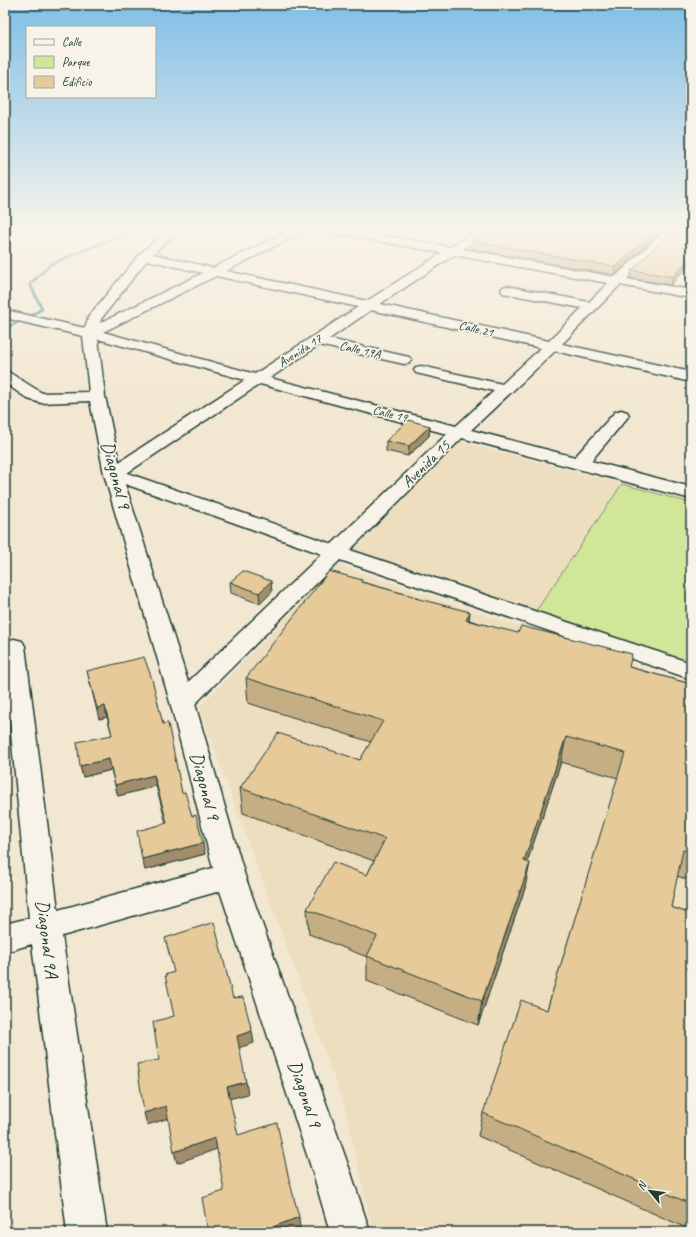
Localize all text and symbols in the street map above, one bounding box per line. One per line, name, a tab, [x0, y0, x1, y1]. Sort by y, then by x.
legend	[26, 26, 156, 98]
text: Calle	[62, 34, 82, 50]
text: Parque	[62, 54, 91, 70]
text: Edificio	[62, 74, 92, 90]
street label: Calle 21	[457, 317, 496, 341]
street label: Avenida 17	[275, 330, 326, 371]
street label: Calle 19A	[338, 338, 383, 363]
street label: Calle 19	[371, 402, 410, 426]
street label: Avenida 15	[398, 435, 455, 492]
street label: Diagonal 9	[95, 439, 137, 513]
street label: Diagonal 9	[184, 750, 226, 824]
street label: Diagonal 9A	[30, 899, 64, 981]
street label: Diagonal 9	[282, 1057, 328, 1132]
north arrow	[630, 1171, 670, 1211]
text: N	[633, 1178, 650, 1193]

